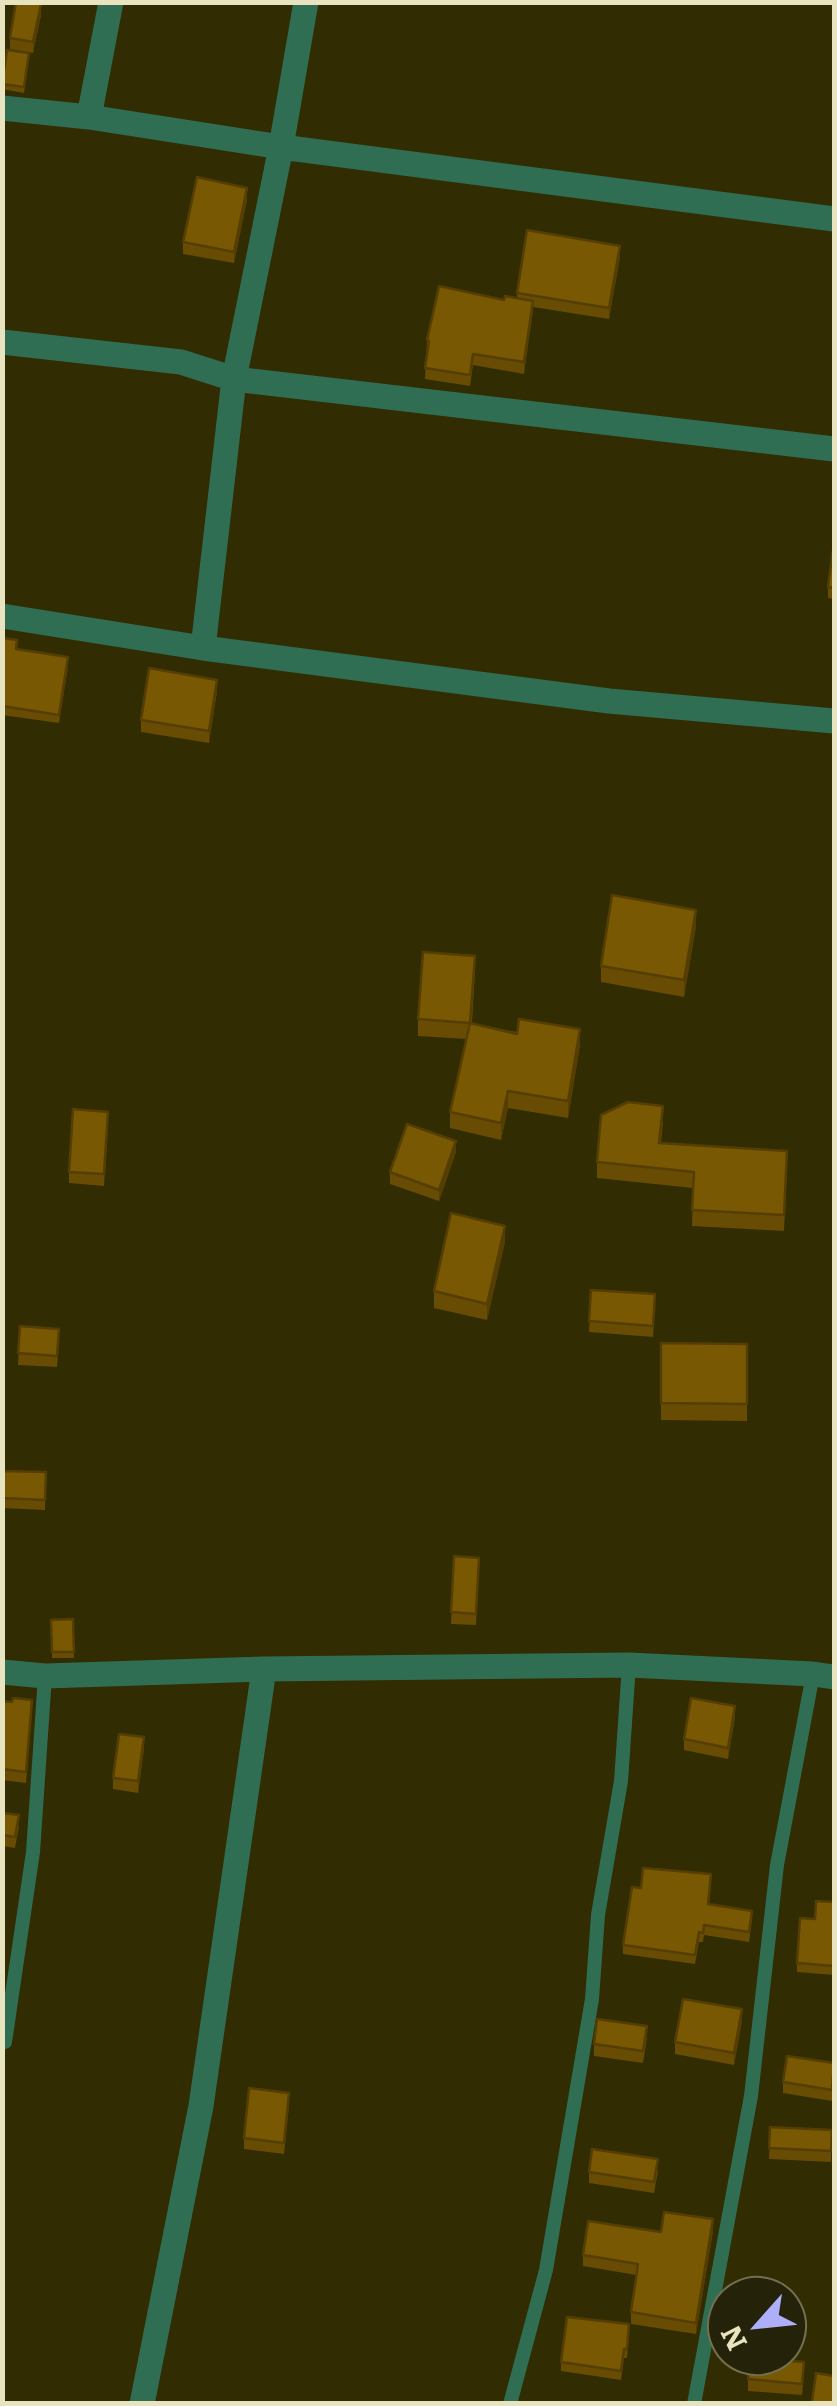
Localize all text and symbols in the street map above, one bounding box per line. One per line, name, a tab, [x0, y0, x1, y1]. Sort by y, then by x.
north arrow	[707, 2276, 807, 2376]
text: N	[708, 2319, 756, 2359]

